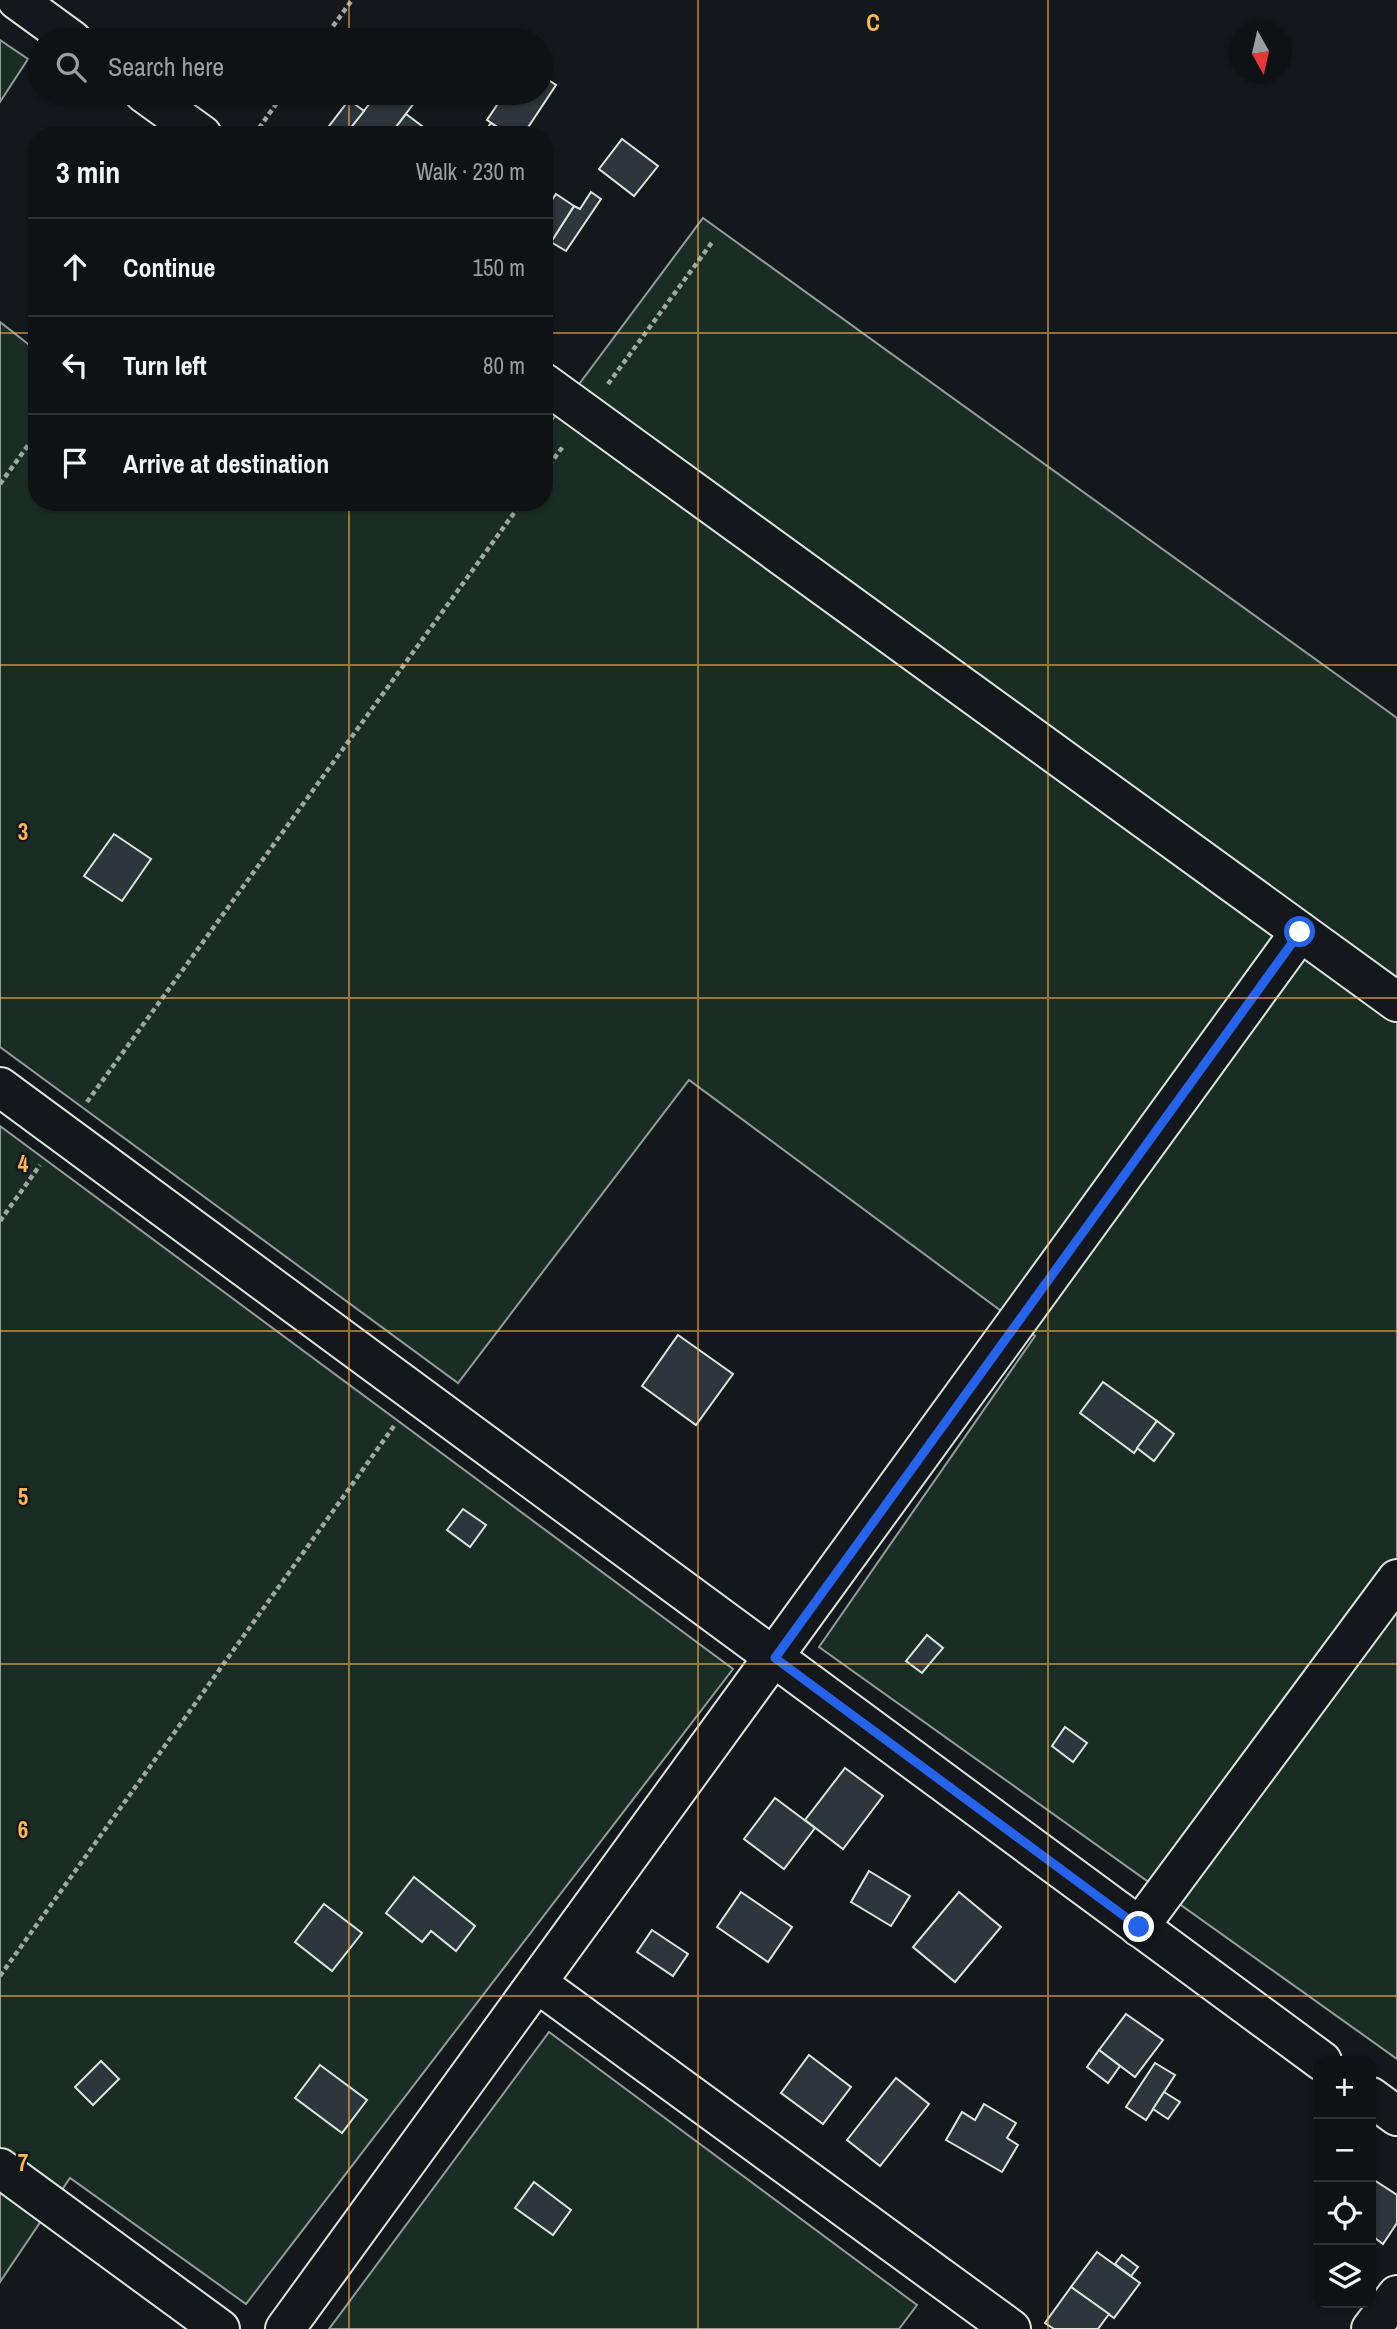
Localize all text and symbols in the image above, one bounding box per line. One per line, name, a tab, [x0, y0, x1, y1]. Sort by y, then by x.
text: C	[866, 7, 880, 38]
north arrow	[1229, 21, 1292, 84]
search box	[28, 28, 553, 105]
icon: search	[52, 48, 90, 86]
text: Search here	[108, 49, 224, 84]
text: 3 min	[56, 152, 120, 192]
text: Walk · 230 m	[416, 156, 525, 187]
icon: ahead	[56, 248, 94, 286]
text: Continue	[123, 250, 215, 285]
text: 150 m	[473, 252, 525, 283]
icon: left	[56, 346, 94, 384]
text: Turn left	[123, 348, 207, 383]
text: 80 m	[483, 350, 525, 381]
icon: arrive	[56, 444, 94, 482]
text: Arrive at destination	[123, 446, 329, 481]
text: 3	[18, 816, 28, 847]
route start	[1284, 916, 1315, 947]
text: 4	[18, 1148, 29, 1179]
text: 5	[18, 1481, 28, 1512]
text: 6	[18, 1814, 28, 1845]
route end	[1123, 1911, 1154, 1942]
map controls	[1313, 2056, 1376, 2308]
button: +	[1313, 2056, 1376, 2119]
button: −	[1313, 2119, 1376, 2182]
text: 7	[18, 2147, 28, 2178]
button: locate	[1313, 2182, 1376, 2245]
button: layers	[1313, 2245, 1376, 2308]

